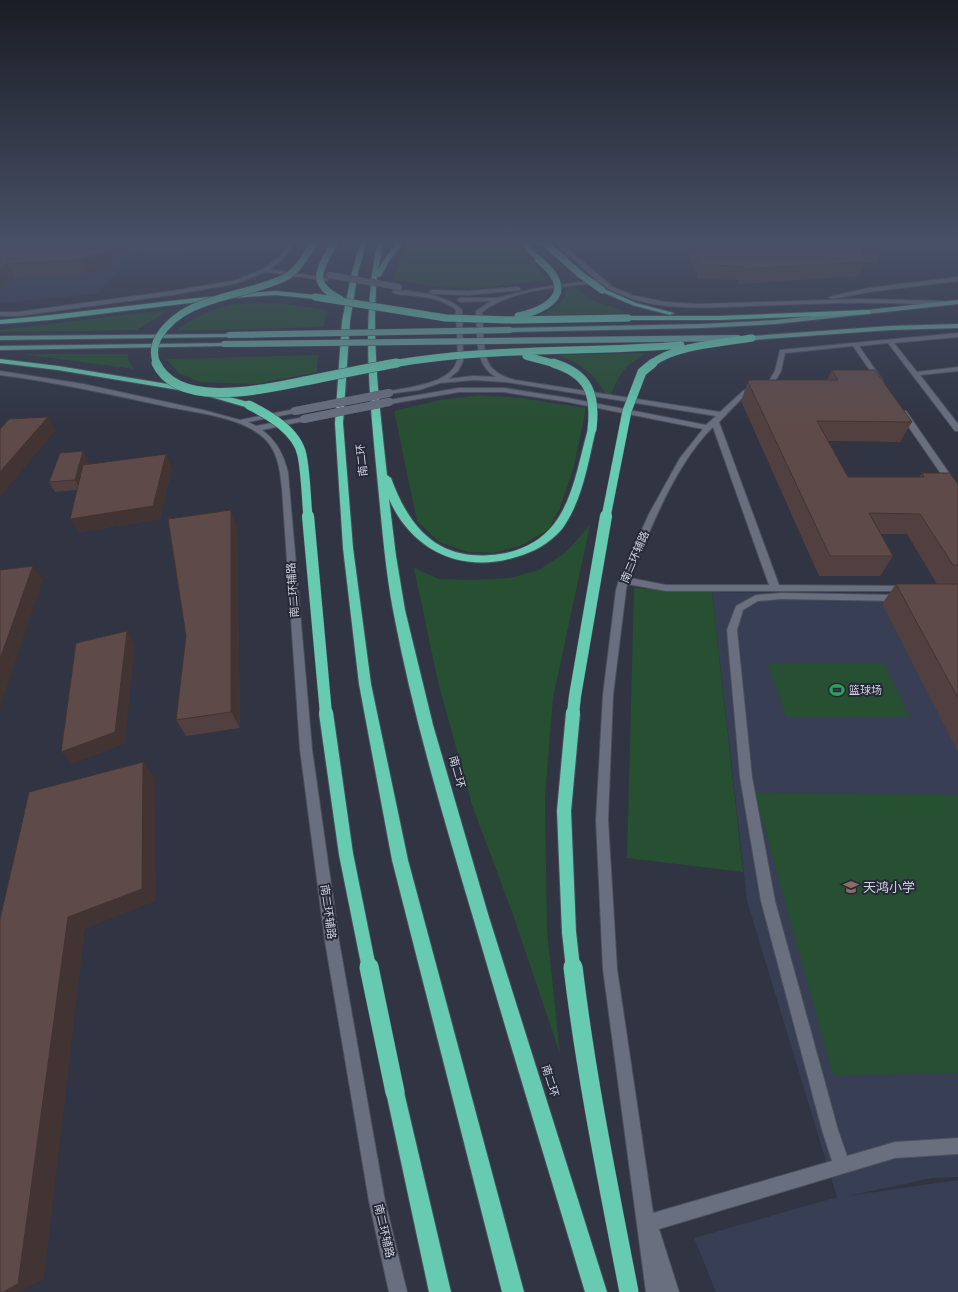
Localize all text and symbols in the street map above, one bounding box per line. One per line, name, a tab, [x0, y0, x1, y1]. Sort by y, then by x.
street label: 南二环	[354, 443, 370, 477]
street label: 南二环辅路	[618, 529, 652, 585]
street label: 南二环辅路	[285, 562, 301, 618]
sports icon: 篮球场	[828, 681, 846, 699]
place label: 篮球场	[849, 684, 882, 697]
street label: 南二环	[446, 754, 468, 790]
school or university icon: 天鸿小学	[842, 878, 860, 896]
place label: 天鸿小学	[863, 880, 915, 895]
street label: 南二环辅路	[318, 884, 338, 940]
street label: 南二环	[539, 1063, 561, 1099]
street label: 南二环辅路	[371, 1203, 397, 1259]

